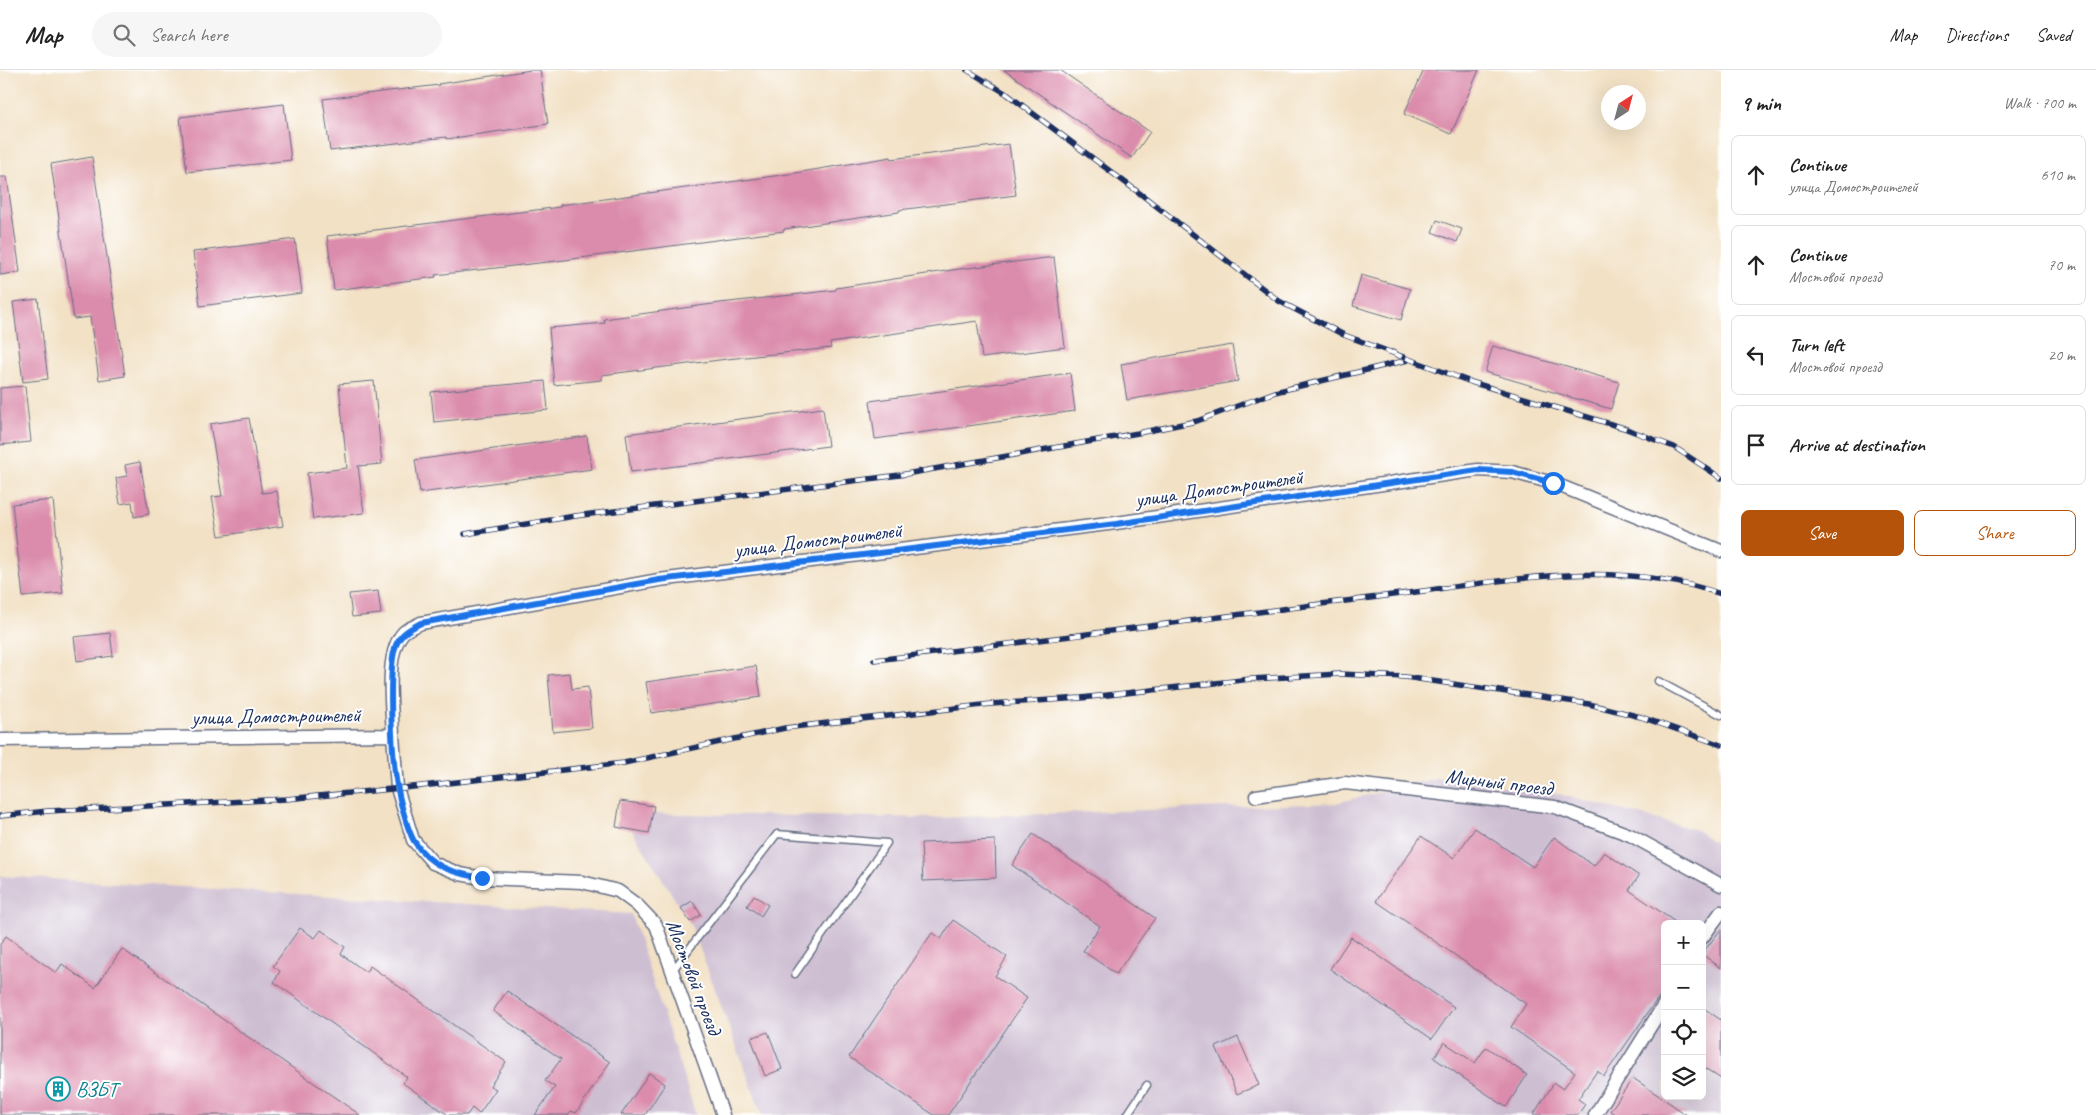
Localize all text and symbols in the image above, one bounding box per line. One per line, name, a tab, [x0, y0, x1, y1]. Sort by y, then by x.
search box	[92, 12, 442, 57]
text: Map	[25, 20, 62, 50]
icon: search	[110, 21, 138, 49]
text: Search here	[150, 23, 228, 47]
text: Map	[1890, 24, 1917, 46]
text: Directions	[1945, 24, 2008, 46]
text: Saved	[2036, 24, 2071, 46]
north arrow	[1601, 85, 1646, 130]
text: 9 min	[1741, 90, 1781, 116]
text: Walk · 700 m	[2004, 93, 2076, 113]
text: Continue	[1789, 153, 1846, 177]
icon: ahead	[1742, 161, 1770, 189]
text: 610 m	[2041, 165, 2075, 185]
text: улица Домостроителей	[1789, 177, 1918, 197]
text: Continue	[1789, 243, 1846, 267]
icon: ahead	[1742, 251, 1770, 279]
text: 70 m	[2048, 255, 2075, 275]
text: Мостовой проезд	[1789, 267, 1882, 287]
text: Turn left	[1789, 333, 1844, 357]
icon: left	[1742, 341, 1770, 369]
text: 20 m	[2048, 345, 2075, 365]
text: Мостовой проезд	[1789, 357, 1882, 377]
icon: arrive	[1742, 431, 1770, 459]
text: Arrive at destination	[1789, 433, 1925, 457]
street label: улица Домостроителей	[1131, 463, 1306, 513]
route start	[1542, 472, 1565, 495]
button: Save	[1741, 510, 1904, 556]
button: Share	[1914, 510, 2076, 556]
street label: улица Домостроителей	[730, 517, 905, 563]
street label: улица Домостроителей	[189, 702, 362, 731]
street label: Мирный проезд	[1444, 763, 1557, 802]
route end	[471, 867, 494, 890]
street label: Мостовой проезд	[660, 916, 729, 1041]
map controls	[1661, 920, 1706, 1100]
button: +	[1661, 920, 1706, 965]
button: −	[1661, 965, 1706, 1010]
button: locate	[1661, 1010, 1706, 1055]
button: layers	[1661, 1055, 1706, 1100]
building icon: ВЗБТ	[45, 1076, 71, 1102]
place label: ВЗБТ	[76, 1076, 122, 1102]

